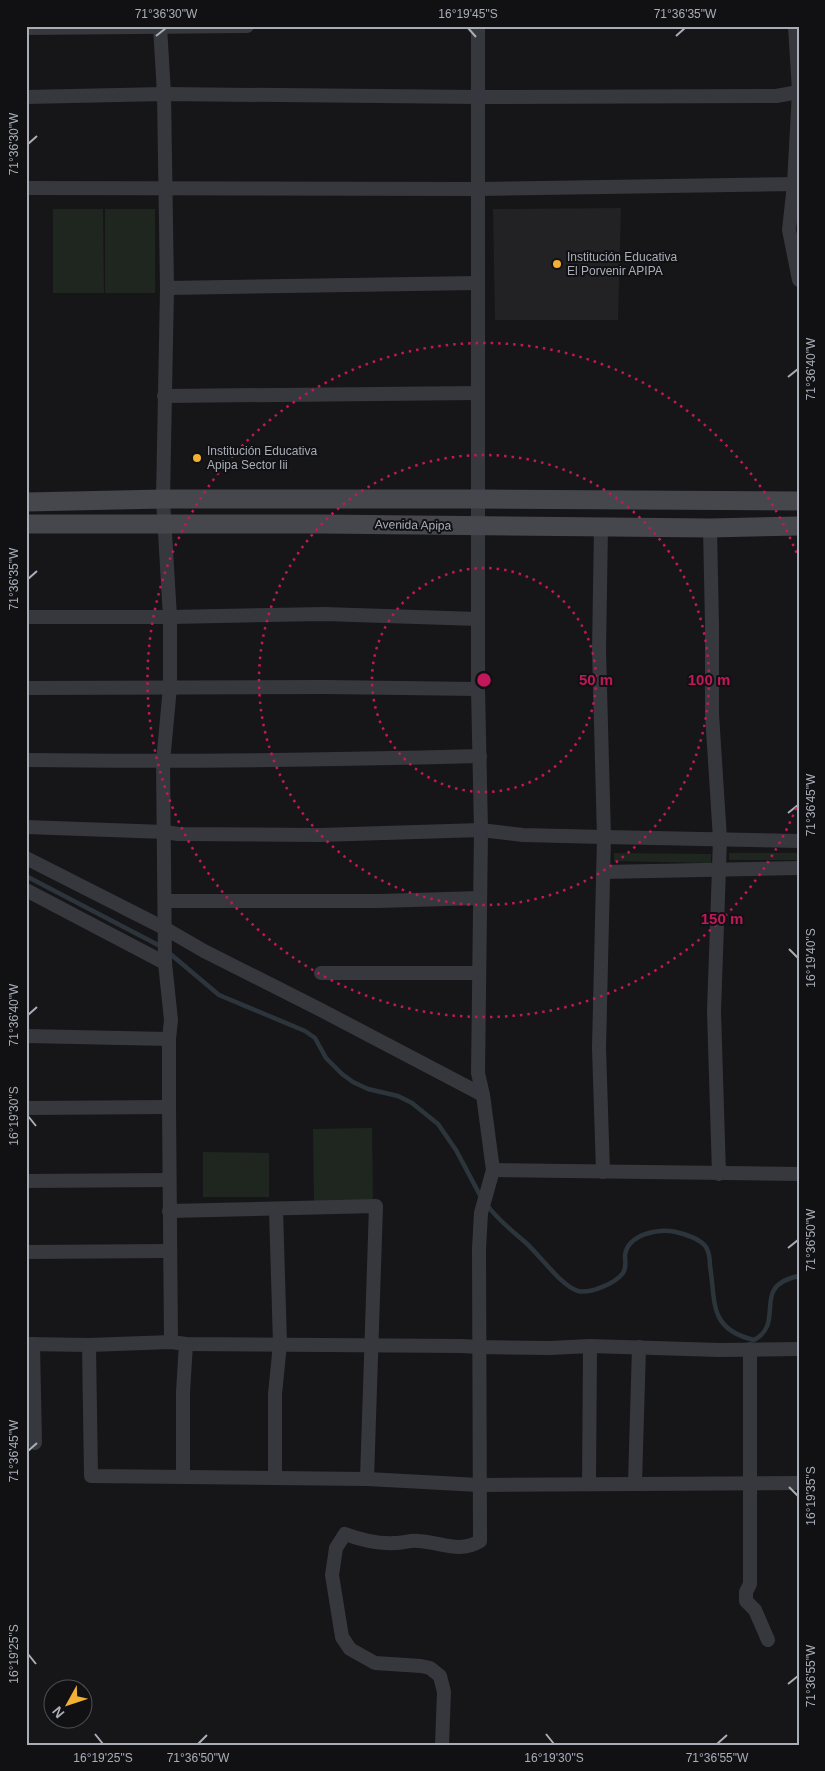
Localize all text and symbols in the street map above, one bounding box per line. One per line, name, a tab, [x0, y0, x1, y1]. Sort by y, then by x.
text: 71°36'30"W	[135, 7, 198, 21]
text: 16°19'45"S	[438, 7, 498, 21]
text: 71°36'35"W	[654, 7, 717, 21]
text: 71°36'30"W	[7, 112, 21, 175]
place label: Institución Educativa El Porvenir APIPA	[567, 250, 677, 278]
marker: Institución Educativa El Porvenir APIPA	[551, 258, 563, 270]
text: 71°36'40"W	[804, 337, 818, 400]
place label: Institución Educativa Apipa Sector Iii	[207, 444, 317, 472]
marker: Institución Educativa Apipa Sector Iii	[191, 452, 203, 464]
street label: Avenida Apipa	[375, 517, 452, 533]
text: 71°36'35"W	[7, 547, 21, 610]
centre of rings	[475, 671, 493, 689]
text: 50 m	[579, 671, 613, 688]
text: 100 m	[688, 671, 730, 688]
text: 71°36'45"W	[804, 773, 818, 836]
text: 150 m	[701, 910, 743, 927]
text: 16°19'40"S	[804, 928, 818, 988]
text: 71°36'40"W	[7, 983, 21, 1046]
text: 16°19'30"S	[7, 1086, 21, 1146]
text: 71°36'50"W	[804, 1208, 818, 1271]
text: 71°36'45"W	[7, 1419, 21, 1482]
text: 16°19'35"S	[804, 1466, 818, 1526]
text: 16°19'25"S	[7, 1624, 21, 1684]
text: 71°36'55"W	[804, 1644, 818, 1707]
north arrow	[42, 1678, 92, 1728]
text: N	[49, 1703, 67, 1721]
text: 16°19'25"S	[73, 1751, 133, 1765]
text: 71°36'50"W	[167, 1751, 230, 1765]
text: 16°19'30"S	[524, 1751, 584, 1765]
text: 71°36'55"W	[686, 1751, 749, 1765]

